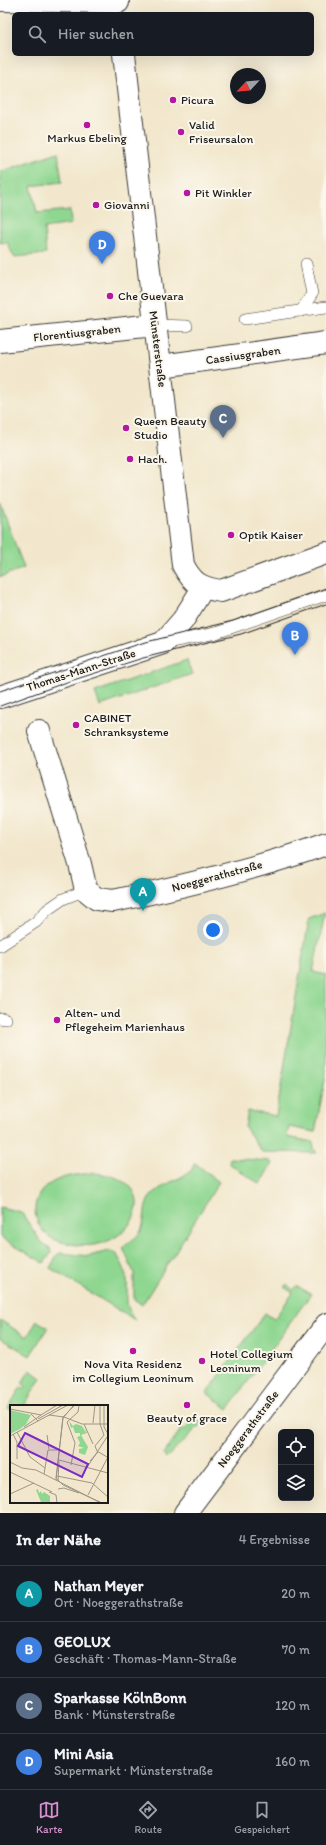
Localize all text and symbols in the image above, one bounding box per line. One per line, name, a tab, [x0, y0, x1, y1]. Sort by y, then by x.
search box	[12, 12, 314, 56]
icon: search	[26, 23, 48, 45]
text: Hier suchen	[58, 25, 134, 43]
north arrow	[230, 68, 266, 104]
place label: Picura	[181, 93, 215, 107]
marker: Picura	[168, 95, 178, 105]
place label: Valid Friseursalon	[189, 118, 253, 146]
marker: Markus Ebeling	[82, 120, 92, 130]
marker: Valid Friseursalon	[176, 127, 186, 137]
place label: Markus Ebeling	[47, 131, 127, 145]
place label: Pit Winkler	[195, 186, 252, 200]
marker: Pit Winkler	[182, 188, 192, 198]
place label: Giovanni	[104, 198, 150, 212]
marker: Giovanni	[91, 200, 101, 210]
pin: D	[89, 231, 115, 264]
place label: Che Guevara	[118, 289, 184, 303]
marker: Che Guevara	[105, 291, 115, 301]
street label: Münsterstraße	[146, 310, 170, 388]
street label: Florentiusgraben	[33, 321, 122, 345]
street label: Cassiusgraben	[205, 343, 282, 367]
pin: C	[210, 405, 236, 438]
place label: Queen Beauty Studio	[134, 414, 207, 442]
marker: Queen Beauty Studio	[121, 423, 131, 433]
place label: Hach.	[138, 452, 167, 466]
marker: Hach.	[125, 454, 135, 464]
place label: Optik Kaiser	[239, 528, 303, 542]
marker: Optik Kaiser	[226, 530, 236, 540]
pin: B	[282, 622, 308, 655]
street label: Thomas-Mann-Straße	[25, 646, 138, 694]
place label: CABINET Schranksysteme	[84, 711, 169, 739]
marker: CABINET Schranksysteme	[71, 720, 81, 730]
street label: Noeggerathstraße	[170, 857, 264, 895]
pin: A	[130, 878, 156, 911]
your location	[203, 920, 223, 940]
place label: Alten- und Pflegeheim Marienhaus	[65, 1006, 185, 1034]
marker: Alten- und Pflegeheim Marienhaus	[52, 1015, 62, 1025]
marker: Nova Vita Residenz im Collegium Leoninum	[128, 1346, 138, 1356]
place label: Hotel Collegium Leoninum	[210, 1347, 293, 1375]
marker: Hotel Collegium Leoninum	[197, 1356, 207, 1366]
place label: Nova Vita Residenz im Collegium Leoninum	[72, 1357, 194, 1385]
street label: Noeggerathstraße	[214, 1387, 282, 1470]
marker: Beauty of grace	[182, 1400, 192, 1410]
inset map	[10, 1405, 108, 1503]
place label: Beauty of grace	[147, 1411, 227, 1425]
map controls	[278, 1429, 314, 1501]
button: locate	[278, 1429, 314, 1465]
button: layers	[278, 1465, 314, 1501]
text: In der Nähe	[16, 1529, 101, 1549]
text: 4 Ergebnisse	[239, 1532, 310, 1547]
text: Nathan Meyer	[54, 1577, 143, 1595]
text: A	[25, 1586, 33, 1601]
text: 20 m	[281, 1586, 310, 1601]
text: Ort · Noeggerathstraße	[54, 1595, 183, 1610]
text: GEOLUX	[54, 1633, 111, 1651]
text: B	[25, 1642, 33, 1657]
text: 70 m	[282, 1642, 310, 1657]
text: Geschäft · Thomas-Mann-Straße	[54, 1651, 237, 1666]
text: Sparkasse KölnBonn	[54, 1689, 187, 1707]
text: C	[25, 1698, 33, 1713]
text: 120 m	[275, 1698, 310, 1713]
text: Bank · Münsterstraße	[54, 1707, 175, 1722]
text: Mini Asia	[54, 1745, 113, 1763]
text: D	[25, 1754, 33, 1769]
text: 160 m	[275, 1754, 310, 1769]
text: Supermarkt · Münsterstraße	[54, 1763, 213, 1778]
tab: Karte	[36, 1799, 62, 1836]
tab: Route	[135, 1799, 162, 1836]
tab: Gespeichert	[234, 1799, 290, 1836]

